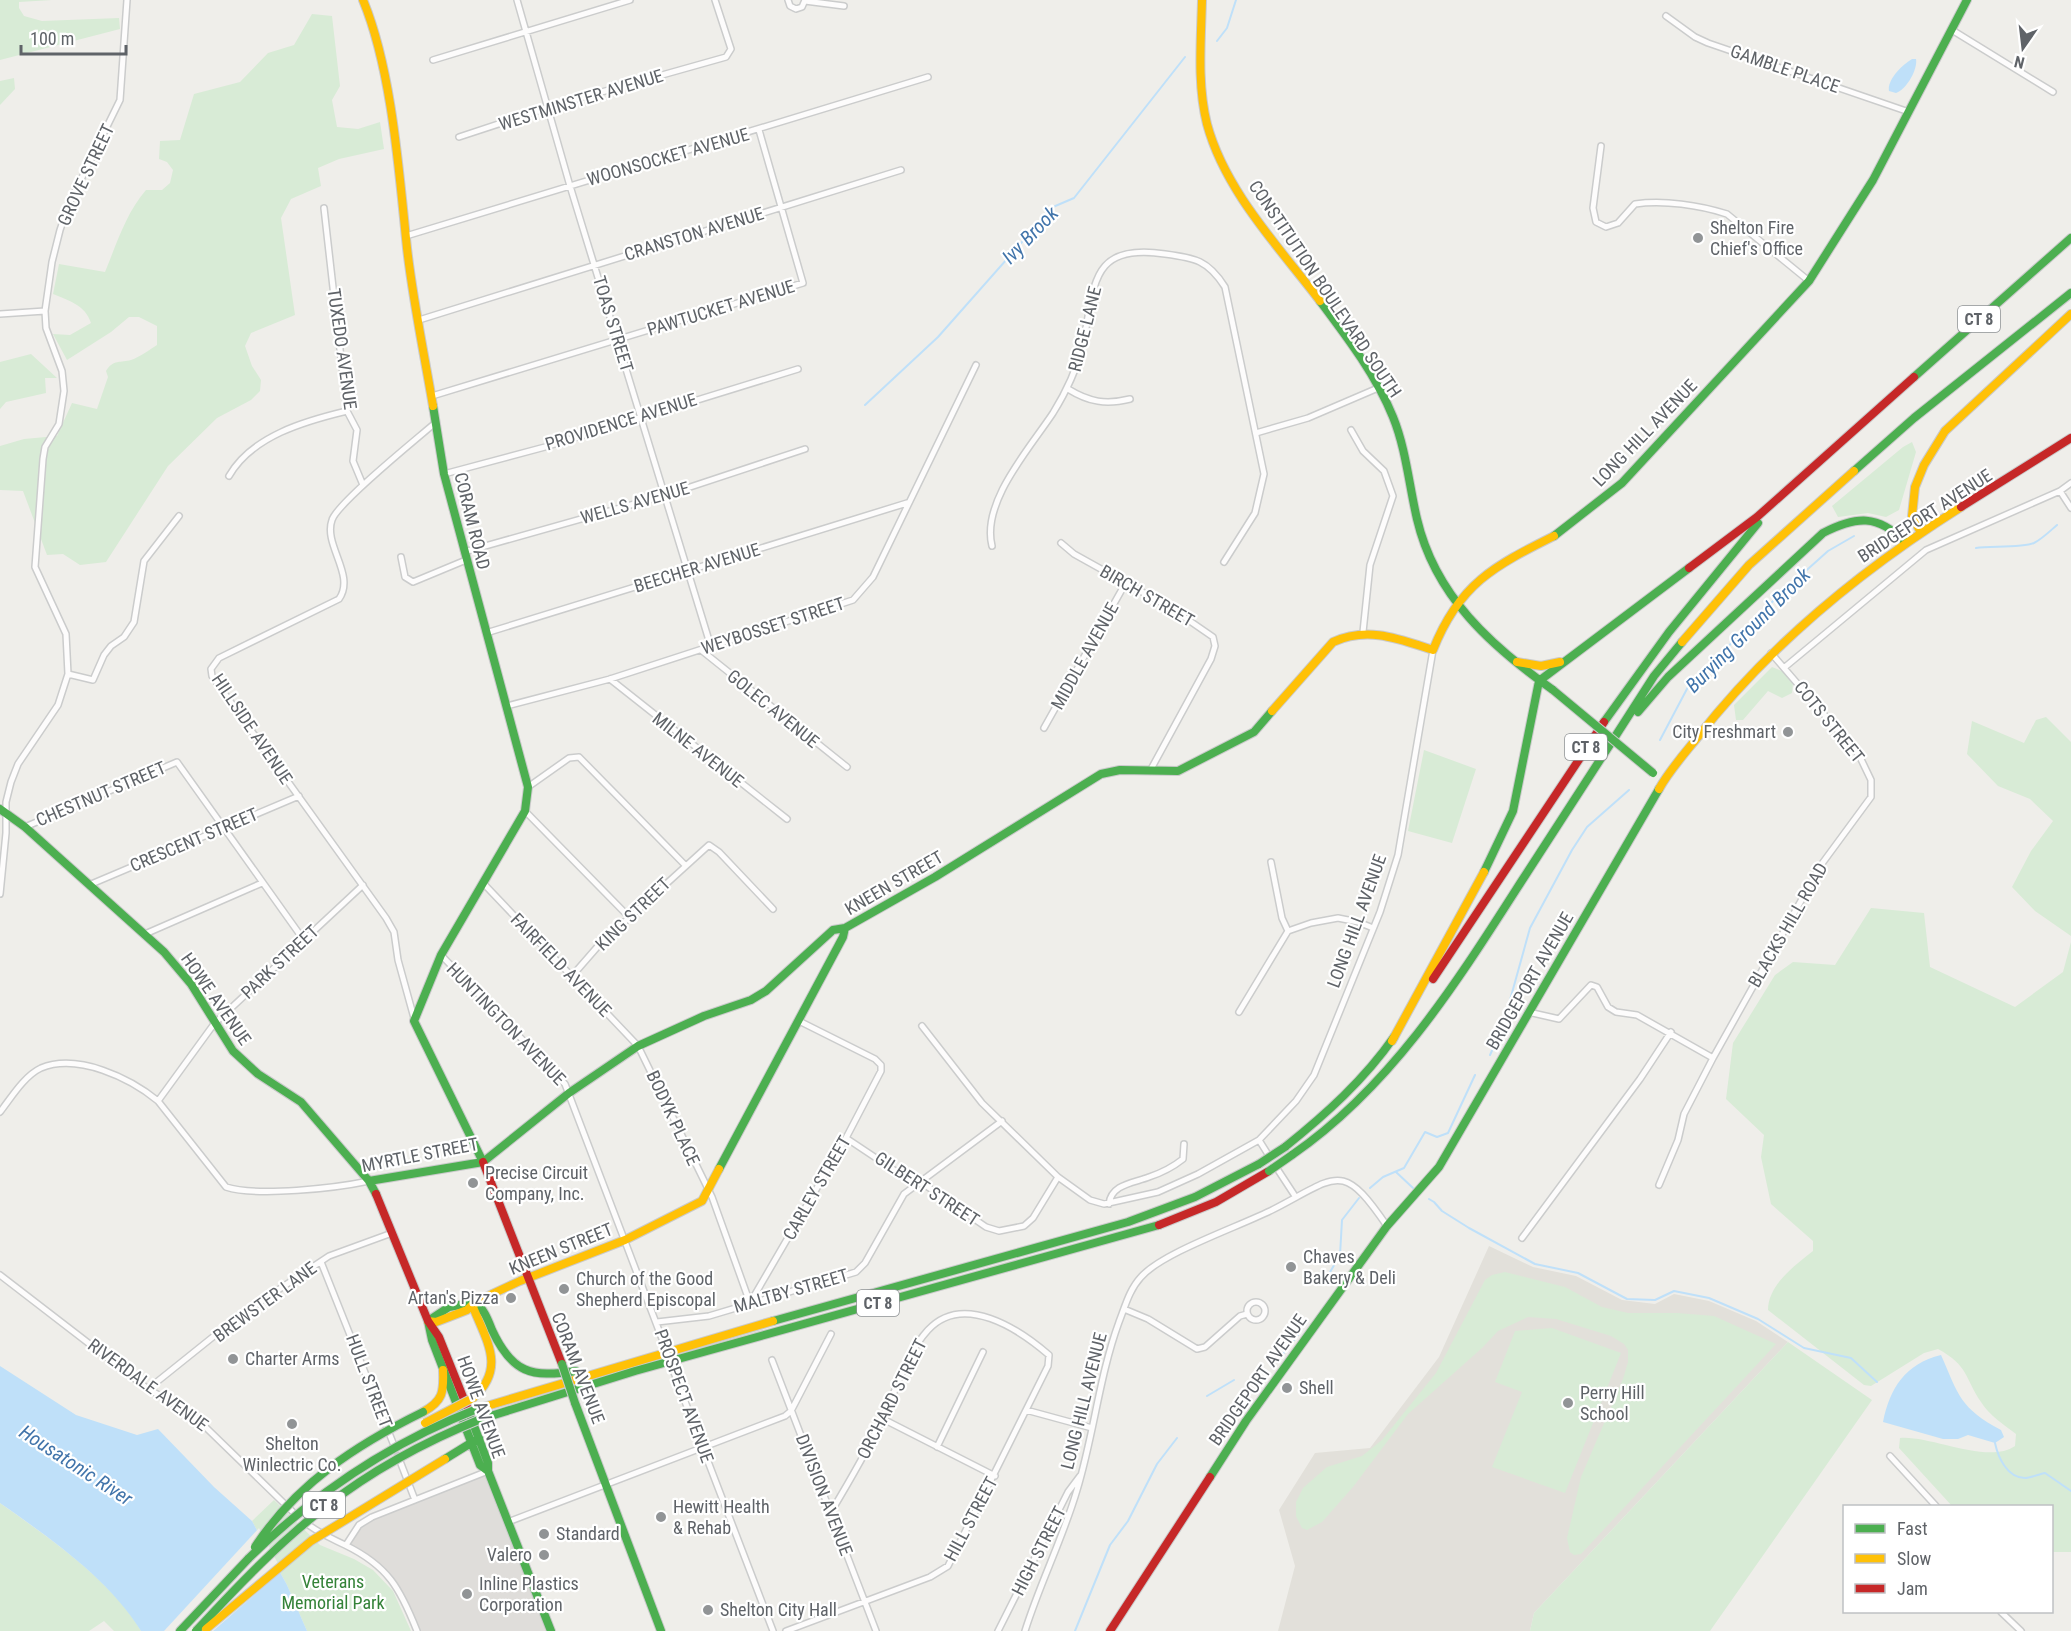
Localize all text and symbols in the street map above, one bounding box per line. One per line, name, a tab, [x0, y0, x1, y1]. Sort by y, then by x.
scale bar	[21, 18, 126, 56]
north arrow	[1993, 18, 2053, 78]
text: 100 m	[30, 28, 74, 49]
street label: GAMBLE PLACE	[1728, 40, 1843, 97]
text: N	[2012, 52, 2027, 72]
street label: WESTMINSTER AVENUE	[496, 64, 666, 135]
street label: GROVE STREET	[53, 121, 118, 229]
street label: WOONSOCKET AVENUE	[584, 123, 751, 190]
street label: CONSTITUTION BOULEVARD SOUTH	[1245, 176, 1406, 401]
water label: Ivy Brook	[997, 200, 1064, 269]
street label: CRANSTON AVENUE	[622, 202, 766, 265]
place label: Shelton Fire Chief's Office	[1710, 217, 1803, 259]
marker: Shelton Fire Chief's Office	[1691, 231, 1705, 245]
street label: TOAS STREET	[589, 273, 638, 374]
street label: PAWTUCKET AVENUE	[645, 275, 797, 340]
street label: RIDGE LANE	[1064, 284, 1105, 374]
street label: TUXEDO AVENUE	[324, 287, 361, 411]
road number: CT 8	[1958, 306, 2000, 332]
street label: LONG HILL AVENUE	[1588, 375, 1701, 490]
street label: PROVIDENCE AVENUE	[543, 388, 699, 455]
street label: BRIDGEPORT AVENUE	[1854, 464, 1996, 567]
street label: CORAM ROAD	[450, 470, 495, 572]
street label: WELLS AVENUE	[578, 477, 692, 528]
street label: BEECHER AVENUE	[631, 538, 762, 597]
street label: BIRCH STREET	[1096, 560, 1198, 631]
water label: Burying Ground Brook	[1681, 562, 1816, 697]
street label: WEYBOSSET STREET	[699, 592, 847, 659]
street label: MIDDLE AVENUE	[1046, 599, 1123, 713]
street label: GOLEC AVENUE	[723, 665, 824, 752]
street label: HILLSIDE AVENUE	[208, 669, 297, 788]
street label: COTS STREET	[1790, 677, 1869, 767]
street label: MILNE AVENUE	[649, 708, 748, 792]
place label: City Freshmart	[1672, 721, 1776, 742]
marker: City Freshmart	[1781, 725, 1795, 739]
road number: CT 8	[1565, 734, 1607, 760]
street label: CHESTNUT STREET	[33, 757, 169, 830]
street label: CRESCENT STREET	[127, 803, 261, 876]
street label: KNEEN STREET	[841, 846, 947, 919]
street label: LONG HILL AVENUE	[1323, 851, 1390, 990]
street label: BLACKS HILL ROAD	[1743, 859, 1832, 991]
street label: KING STREET	[591, 873, 674, 955]
street label: BRIDGEPORT AVENUE	[1482, 908, 1578, 1053]
street label: FAIRFIELD AVENUE	[507, 909, 616, 1021]
street label: PARK STREET	[237, 920, 323, 1003]
street label: HOWE AVENUE	[177, 949, 256, 1049]
street label: HUNTINGTON AVENUE	[443, 958, 570, 1089]
street label: BODYK PLACE	[642, 1067, 705, 1169]
street label: CARLEY STREET	[778, 1132, 855, 1244]
street label: MYRTLE STREET	[360, 1133, 480, 1176]
street label: GILBERT STREET	[871, 1147, 983, 1230]
place label: Precise Circuit Company, Inc.	[485, 1162, 588, 1204]
marker: Precise Circuit Company, Inc.	[466, 1176, 480, 1190]
street label: KNEEN STREET	[506, 1218, 616, 1279]
place label: Chaves Bakery & Deli	[1303, 1246, 1396, 1288]
street label: BREWSTER LANE	[209, 1257, 321, 1346]
marker: Chaves Bakery & Deli	[1284, 1260, 1298, 1274]
street label: MALTBY STREET	[731, 1264, 851, 1317]
place label: Church of the Good Shepherd Episcopal	[576, 1268, 716, 1310]
marker: Church of the Good Shepherd Episcopal	[557, 1282, 571, 1296]
place label: Artan's Pizza	[408, 1287, 499, 1308]
road number: CT 8	[857, 1290, 899, 1316]
marker: Artan's Pizza	[504, 1291, 518, 1305]
street label: CORAM AVENUE	[548, 1309, 609, 1427]
street label: BRIDGEPORT AVENUE	[1204, 1310, 1311, 1449]
street label: PROSPECT AVENUE	[651, 1326, 718, 1466]
street label: LONG HILL AVENUE	[1056, 1330, 1111, 1472]
street label: HULL STREET	[342, 1331, 397, 1430]
street label: RIVERDALE AVENUE	[84, 1334, 213, 1435]
street label: ORCHARD STREET	[852, 1335, 931, 1462]
place label: Charter Arms	[245, 1348, 339, 1369]
marker: Charter Arms	[226, 1352, 240, 1366]
street label: HOWE AVENUE	[453, 1353, 510, 1461]
place label: Shell	[1299, 1377, 1334, 1398]
marker: Shell	[1280, 1381, 1294, 1395]
place label: Perry Hill School	[1580, 1382, 1645, 1424]
marker: Perry Hill School	[1561, 1396, 1575, 1410]
marker: Shelton Winlectric Co.	[285, 1417, 299, 1431]
water label: Housatonic River	[15, 1420, 138, 1511]
street label: DIVISION AVENUE	[792, 1431, 857, 1558]
place label: Shelton Winlectric Co.	[243, 1433, 341, 1475]
street label: HILL STREET	[940, 1473, 1002, 1565]
road number: CT 8	[303, 1492, 345, 1518]
place label: Hewitt Health & Rehab	[673, 1496, 770, 1538]
street label: HIGH STREET	[1007, 1503, 1070, 1599]
legend	[1843, 1505, 2053, 1613]
marker: Hewitt Health & Rehab	[654, 1510, 668, 1524]
text: Fast	[1897, 1518, 1928, 1539]
place label: Standard	[556, 1523, 620, 1544]
marker: Standard	[537, 1527, 551, 1541]
place label: Valero	[487, 1544, 532, 1565]
marker: Valero	[537, 1548, 551, 1562]
text: Slow	[1897, 1548, 1932, 1569]
park label: Veterans Memorial Park	[281, 1571, 385, 1613]
place label: Inline Plastics Corporation	[479, 1573, 579, 1615]
text: Jam	[1897, 1578, 1928, 1599]
marker: Inline Plastics Corporation	[460, 1587, 474, 1601]
place label: Shelton City Hall	[720, 1599, 837, 1620]
marker: Shelton City Hall	[701, 1603, 715, 1617]

